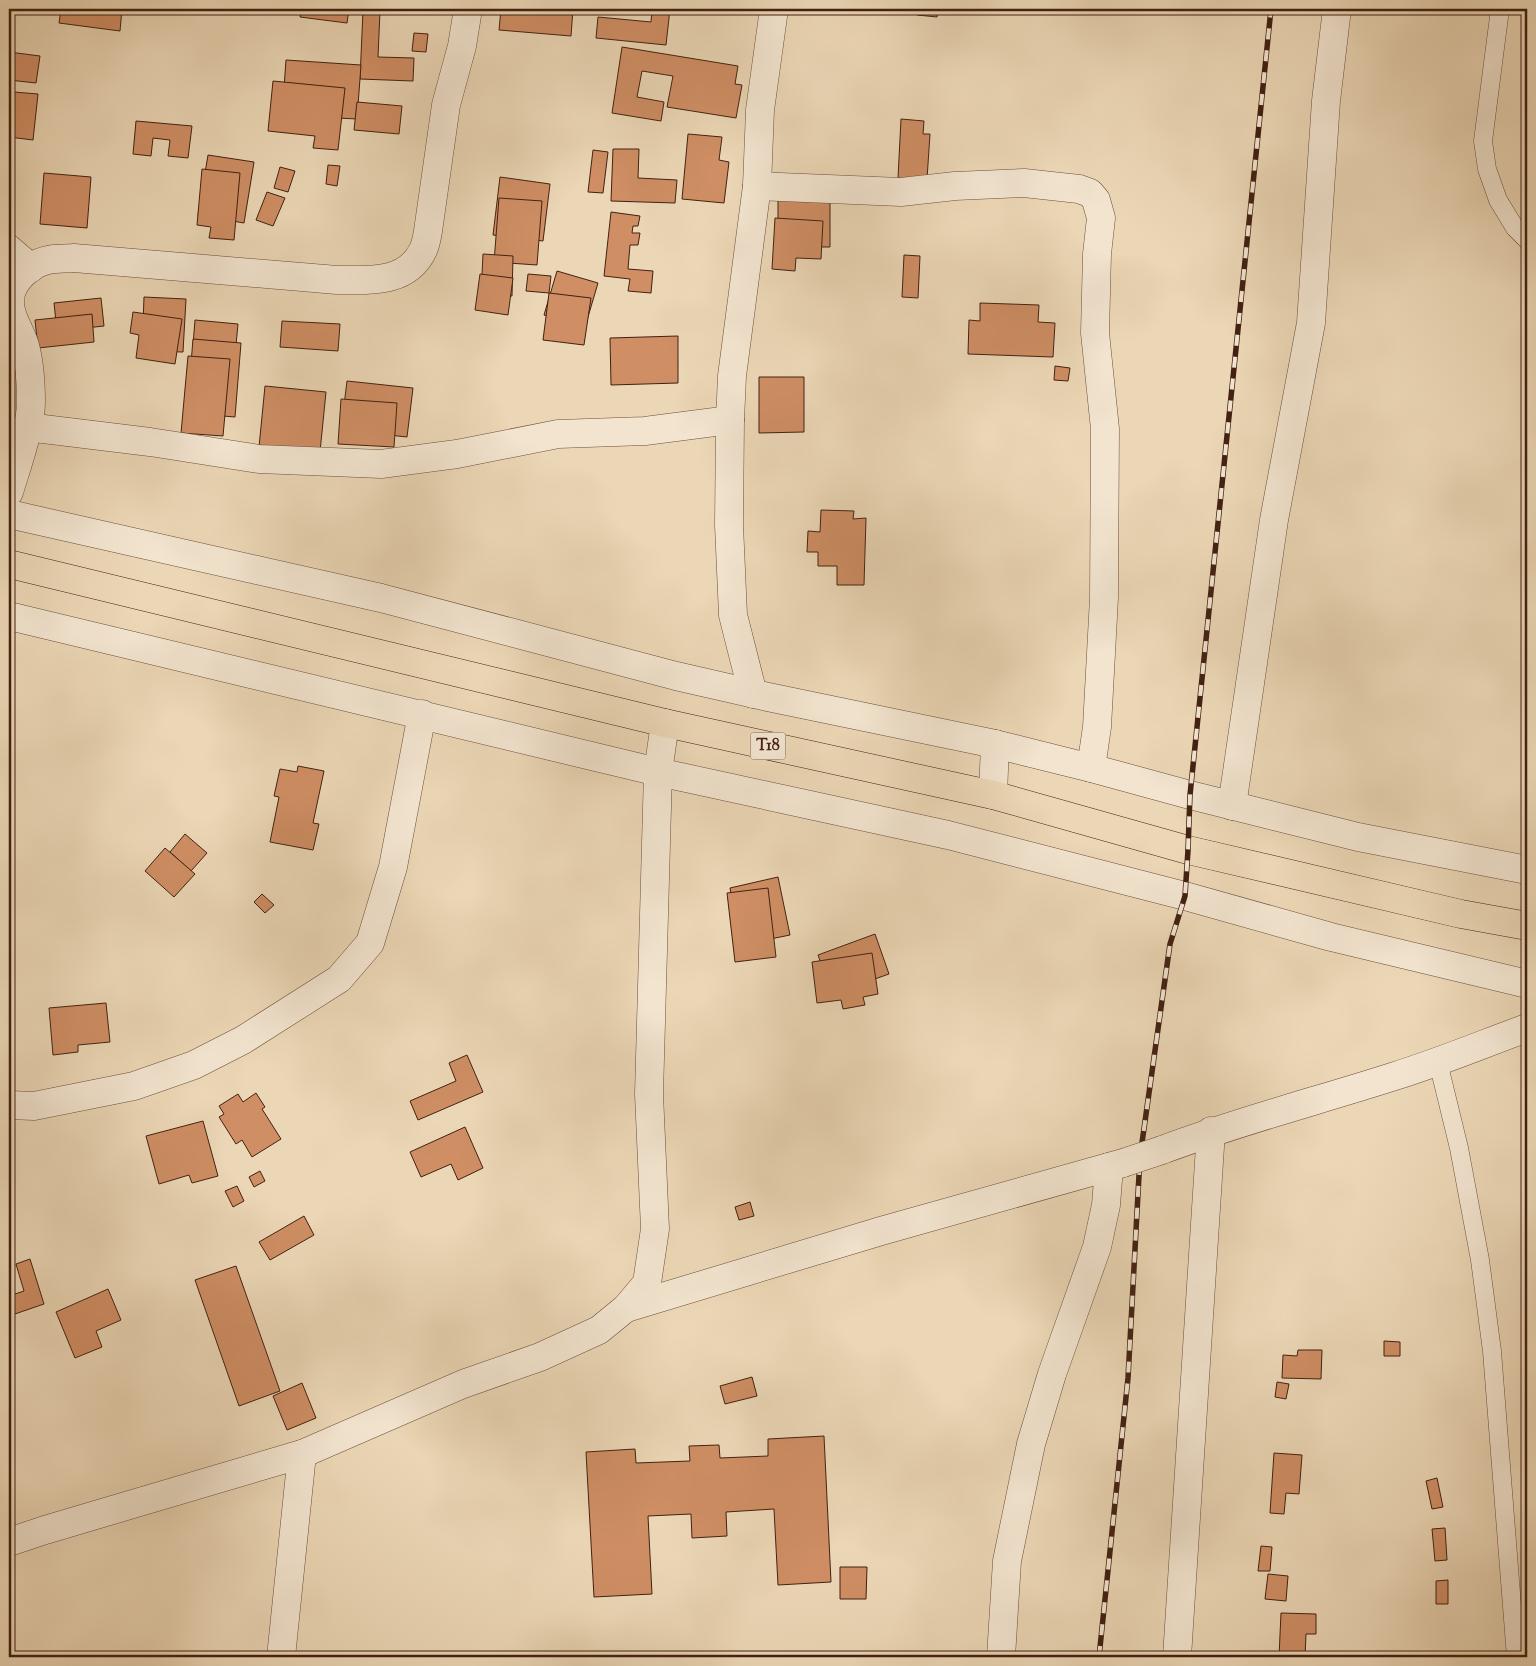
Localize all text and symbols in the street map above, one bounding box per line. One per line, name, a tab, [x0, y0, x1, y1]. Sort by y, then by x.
road number: T18	[750, 732, 786, 759]

